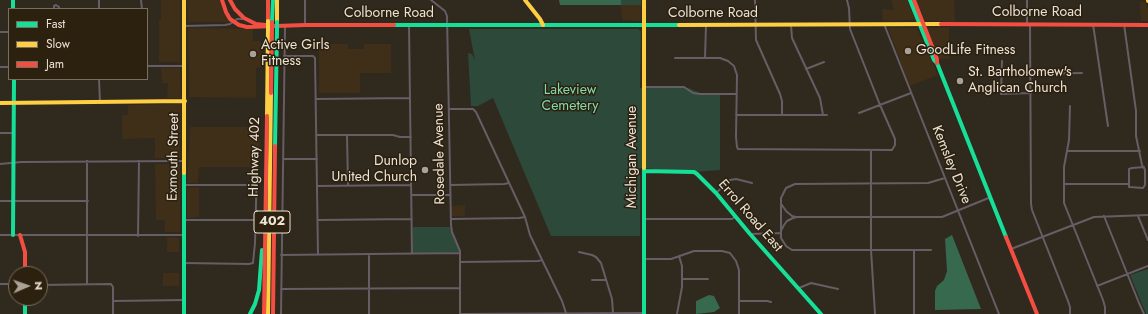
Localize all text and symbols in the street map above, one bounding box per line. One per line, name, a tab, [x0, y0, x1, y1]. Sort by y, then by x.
street label: Colborne Road	[992, 5, 1082, 21]
street label: Colborne Road	[344, 6, 434, 22]
street label: Colborne Road	[668, 6, 758, 22]
legend	[8, 8, 148, 80]
text: Fast	[46, 15, 65, 33]
text: Slow	[46, 35, 70, 53]
place label: Active Girls Fitness	[261, 38, 329, 70]
place label: GoodLife Fitness	[916, 43, 1015, 59]
marker: GoodLife Fitness	[903, 46, 913, 56]
marker: Active Girls Fitness	[248, 49, 258, 59]
text: Jam	[46, 55, 64, 73]
place label: St. Bartholomew's Anglican Church	[968, 65, 1072, 98]
marker: St. Bartholomew's Anglican Church	[955, 76, 965, 86]
park label: Lakeview Cemetery	[542, 83, 598, 116]
street label: Rosedale Avenue	[431, 103, 449, 205]
street label: Michigan Avenue	[625, 106, 641, 208]
street label: Exmouth Street	[165, 113, 183, 201]
street label: Highway 402	[246, 117, 264, 197]
street label: Kemsley Drive	[928, 123, 974, 207]
place label: Dunlop United Church	[332, 154, 417, 186]
marker: Dunlop United Church	[420, 165, 430, 175]
street label: Errol Road East	[714, 177, 786, 255]
road number: 402	[254, 211, 290, 233]
north arrow	[8, 266, 48, 306]
text: N	[31, 281, 47, 290]

